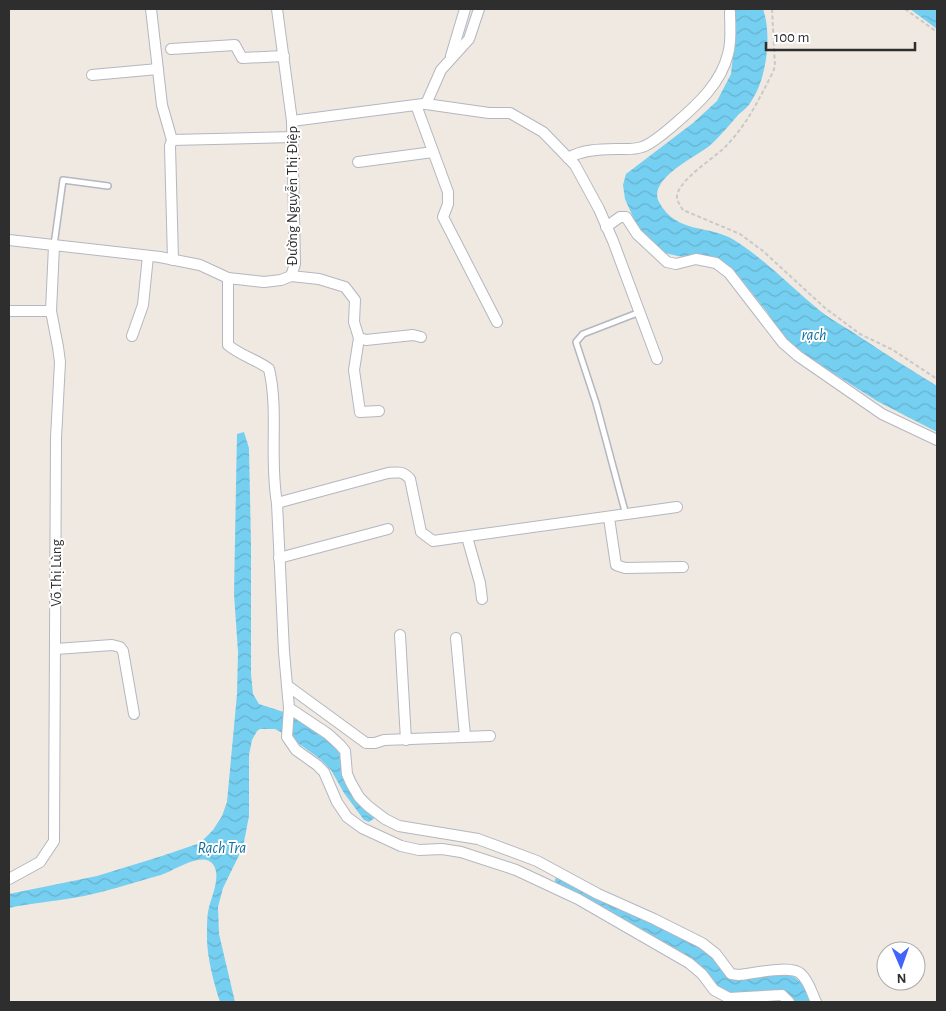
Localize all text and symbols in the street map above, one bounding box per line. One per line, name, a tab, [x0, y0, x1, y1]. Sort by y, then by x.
scale bar	[766, 20, 915, 52]
text: 100 m	[774, 30, 809, 45]
street label: Đường Nguyễn Thị Điệp	[284, 126, 300, 266]
water label: rạch	[801, 327, 827, 343]
street label: Võ Thị Lùng	[49, 539, 64, 607]
water label: Rạch Tra	[198, 840, 246, 856]
north arrow	[876, 941, 926, 991]
text: N	[896, 971, 907, 985]

